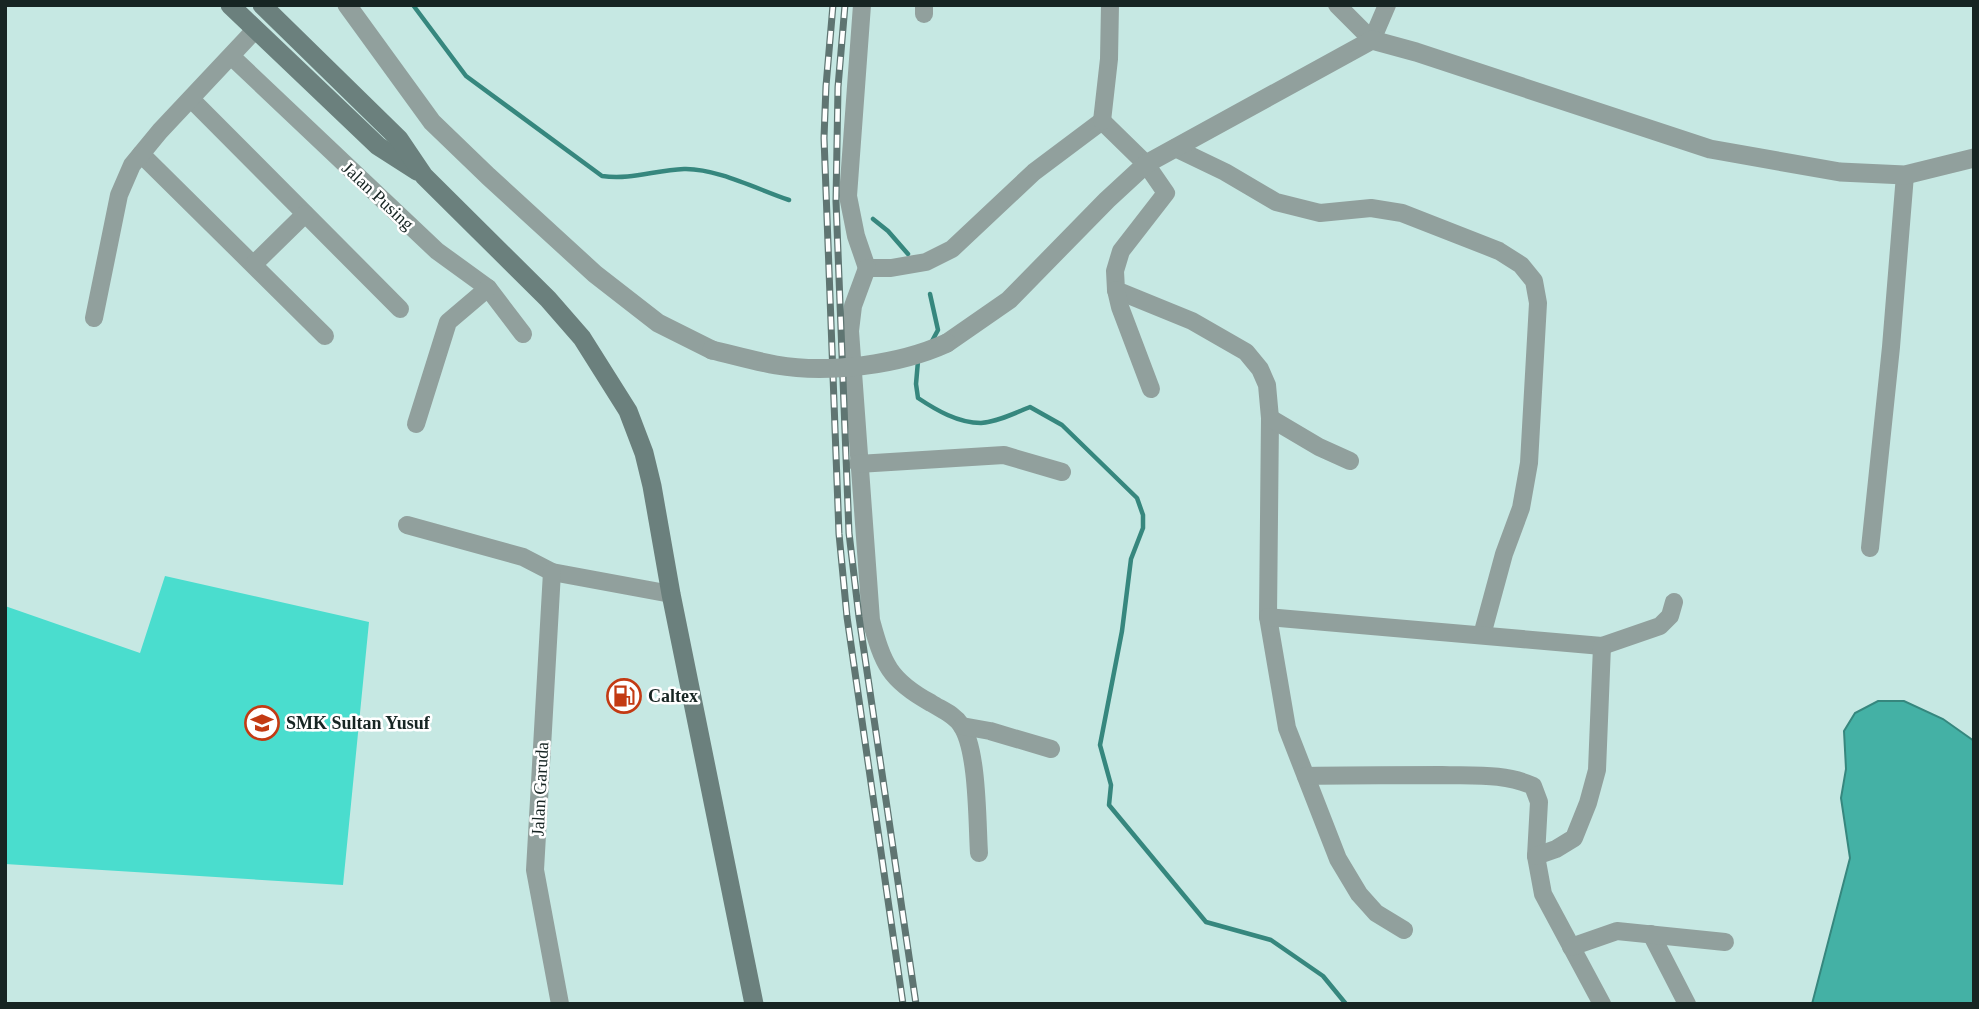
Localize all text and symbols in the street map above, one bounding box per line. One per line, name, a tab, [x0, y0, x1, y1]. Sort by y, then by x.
street label: Jalan Pusing	[338, 158, 418, 234]
fuel station icon: Caltex	[605, 677, 643, 715]
place label: Caltex	[648, 686, 698, 706]
school or university icon: SMK Sultan Yusuf	[243, 704, 281, 742]
place label: SMK Sultan Yusuf	[286, 713, 431, 733]
street label: Jalan Garuda	[528, 741, 552, 837]

